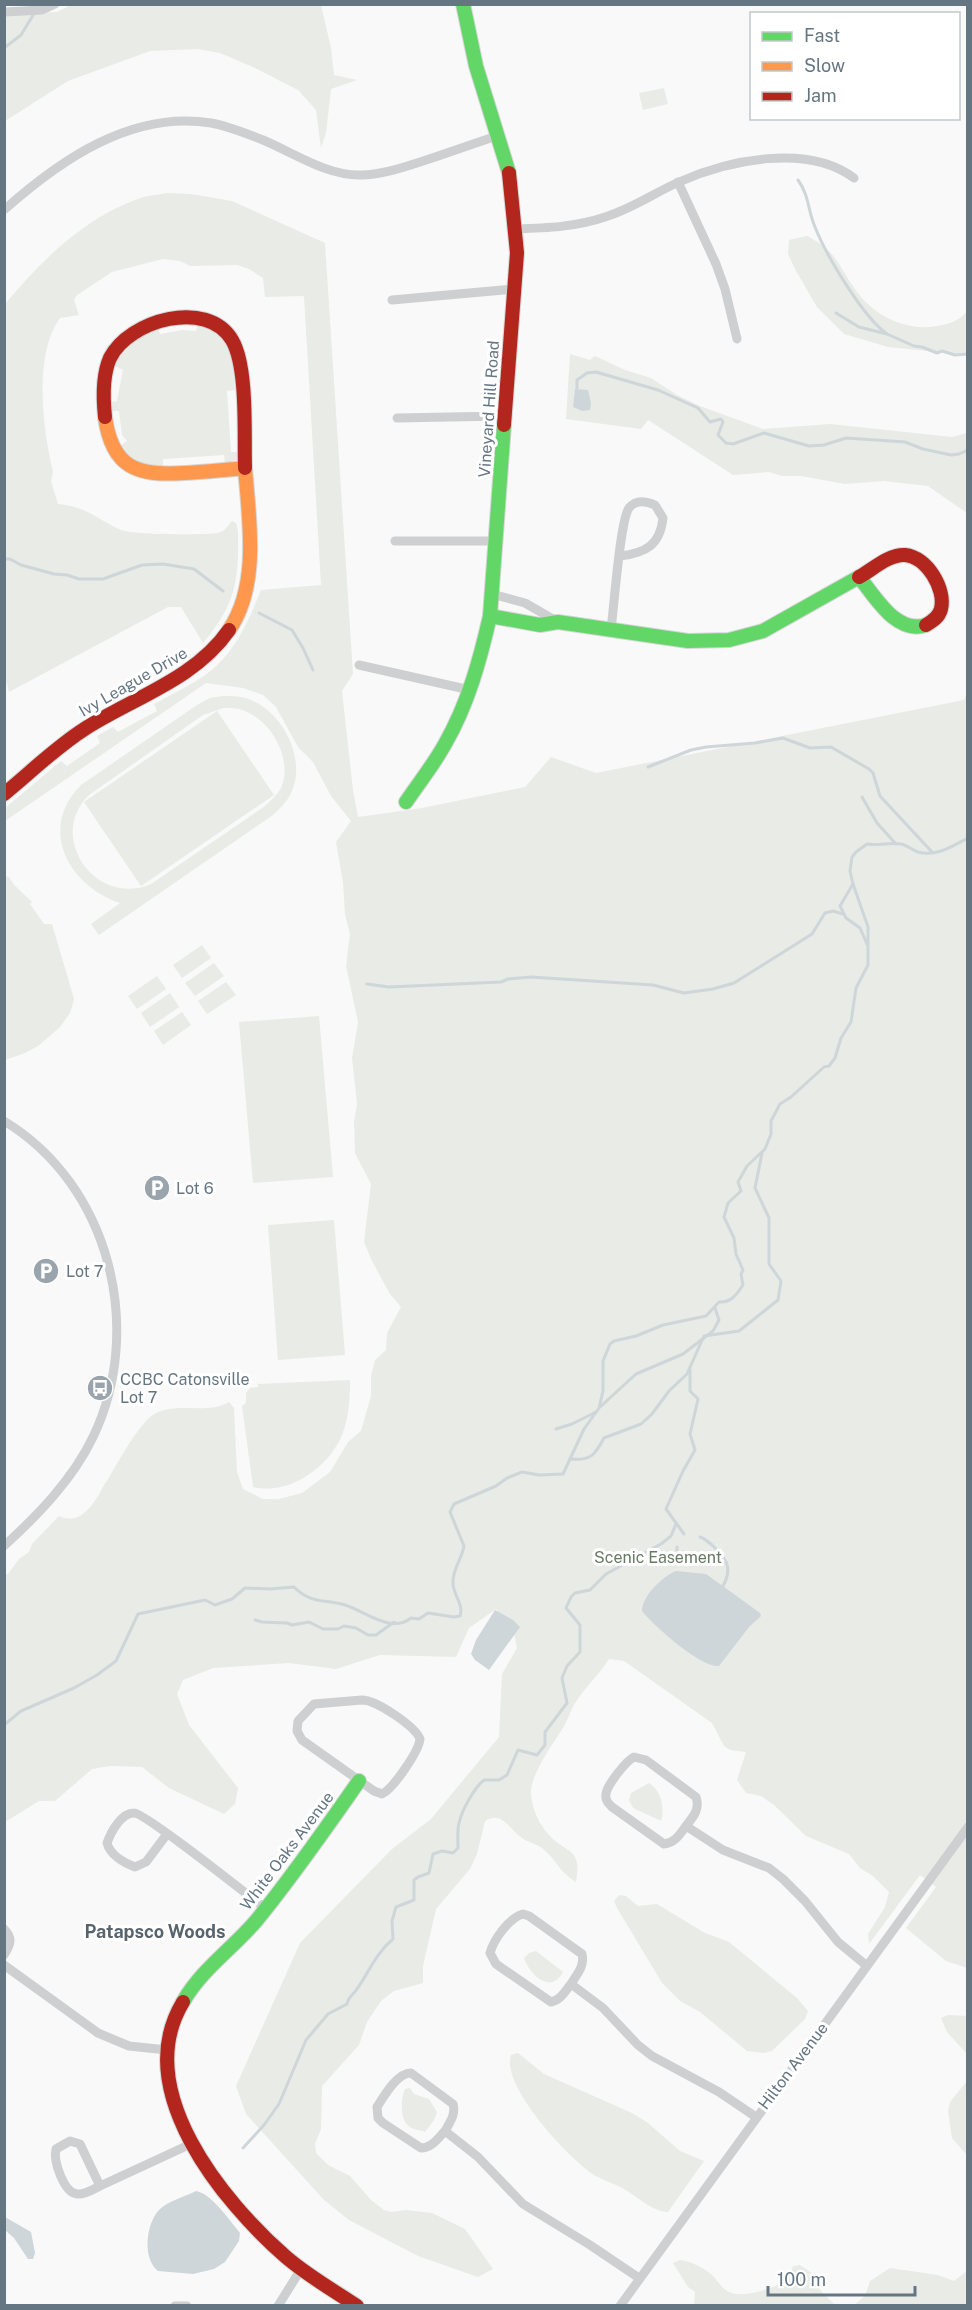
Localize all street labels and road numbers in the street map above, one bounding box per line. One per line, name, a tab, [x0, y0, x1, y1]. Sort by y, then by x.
street label: Vineyard Hill Road	[475, 340, 503, 478]
street label: Ivy League Drive	[75, 643, 191, 721]
street label: White Oaks Avenue	[236, 1788, 338, 1914]
street label: Hilton Avenue	[754, 2019, 832, 2113]

